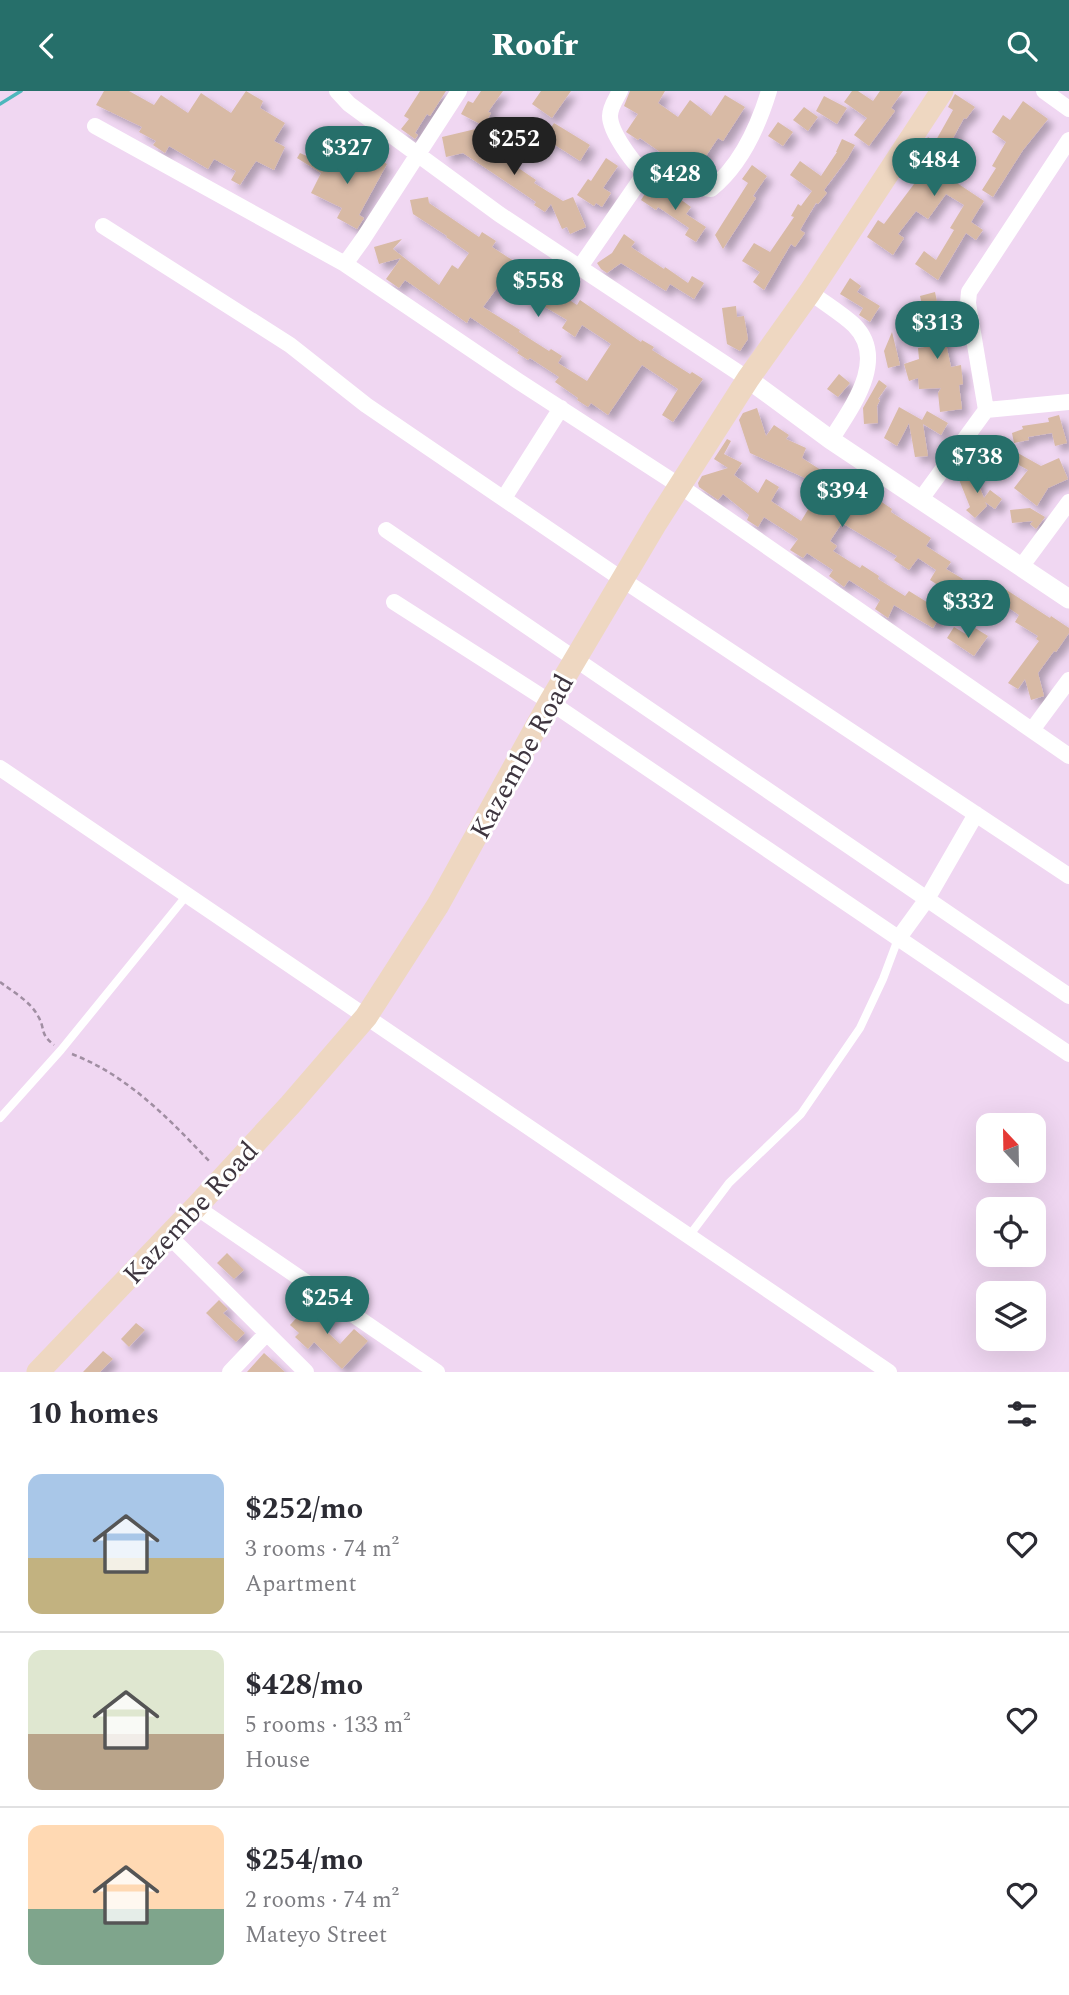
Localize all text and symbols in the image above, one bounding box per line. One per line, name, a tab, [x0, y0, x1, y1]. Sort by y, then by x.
text: Roofr	[491, 21, 578, 70]
icon: back	[28, 27, 66, 65]
icon: search	[1003, 27, 1041, 65]
pin: $252	[473, 118, 555, 177]
text: $252	[488, 122, 540, 157]
pin: $327	[306, 127, 388, 186]
text: $327	[321, 131, 373, 166]
pin: $484	[893, 139, 975, 198]
text: $484	[908, 143, 960, 178]
pin: $428	[634, 152, 716, 212]
text: $428	[649, 157, 701, 192]
pin: $558	[497, 259, 579, 319]
text: $558	[512, 264, 564, 299]
pin: $313	[896, 301, 978, 361]
text: $313	[911, 306, 963, 341]
pin: $738	[936, 435, 1018, 495]
text: $738	[951, 440, 1003, 475]
pin: $394	[801, 469, 883, 529]
text: $394	[816, 474, 868, 509]
pin: $332	[927, 581, 1009, 640]
text: $332	[942, 585, 994, 620]
street label: Kazembe Road	[459, 666, 585, 847]
north arrow	[976, 1113, 1046, 1183]
map controls	[976, 1113, 1046, 1351]
street label: Kazembe Road	[113, 1131, 269, 1295]
button: locate	[976, 1197, 1046, 1267]
pin: $254	[286, 1277, 368, 1336]
text: $254	[301, 1281, 353, 1316]
button: layers	[976, 1281, 1046, 1351]
text: 10 homes	[28, 1391, 159, 1437]
icon: filters	[1003, 1395, 1041, 1433]
text: $252/mo	[245, 1486, 363, 1532]
icon: home	[84, 1502, 168, 1586]
icon: heart	[1003, 1525, 1041, 1563]
text: 3 rooms · 74 m²	[245, 1532, 399, 1567]
text: Apartment	[245, 1567, 357, 1602]
text: $428/mo	[245, 1662, 363, 1708]
icon: home	[84, 1678, 168, 1762]
icon: heart	[1003, 1701, 1041, 1739]
text: 5 rooms · 133 m²	[245, 1708, 411, 1743]
text: House	[245, 1743, 310, 1778]
text: $254/mo	[245, 1837, 363, 1883]
icon: home	[84, 1853, 168, 1937]
icon: heart	[1003, 1876, 1041, 1914]
text: 2 rooms · 74 m²	[245, 1883, 399, 1918]
text: Mateyo Street	[245, 1918, 387, 1953]

